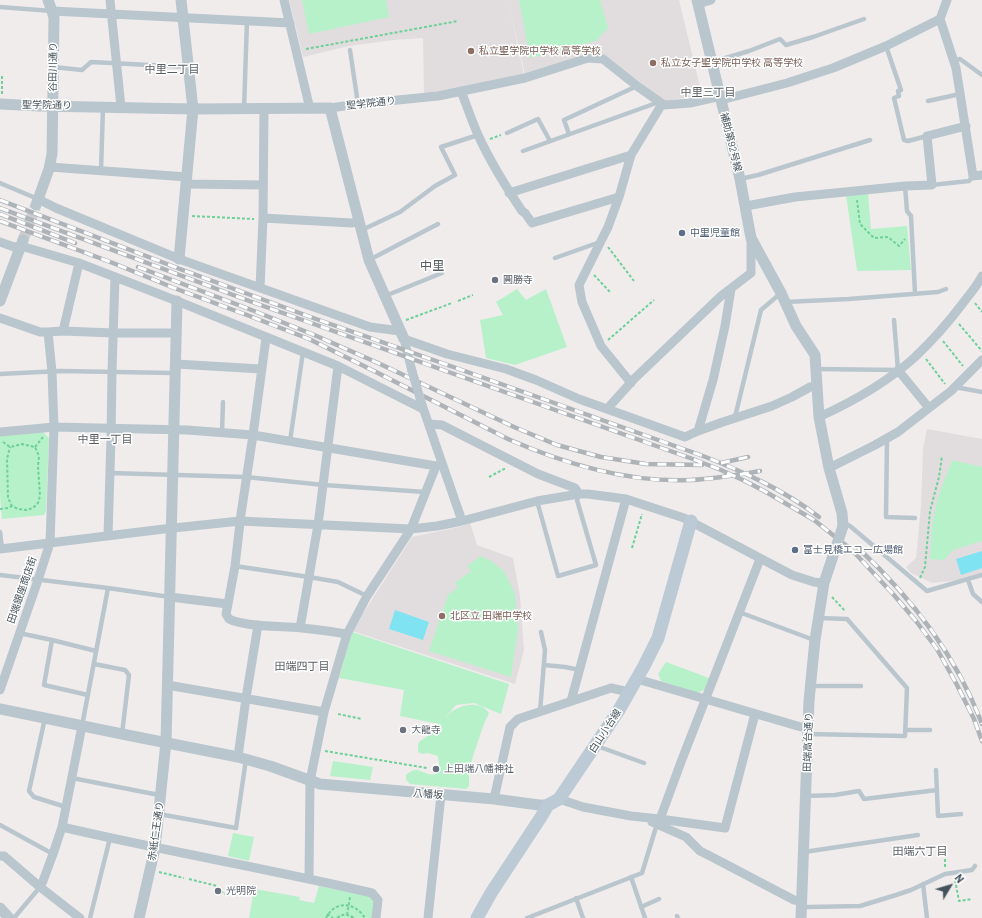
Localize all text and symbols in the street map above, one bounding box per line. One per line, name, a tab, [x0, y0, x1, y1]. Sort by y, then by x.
street label: 谷田川通り	[47, 42, 59, 92]
place label: 私立聖学院中学校 高等学校	[479, 45, 601, 57]
marker: 私立聖学院中学校 高等学校	[466, 46, 476, 56]
place label: 私立女子聖学院中学校 高等学校	[661, 57, 803, 69]
marker: 私立女子聖学院中学校 高等学校	[648, 58, 658, 68]
district label: 中里二丁目	[145, 62, 199, 76]
district label: 中里三丁目	[681, 85, 735, 99]
street label: 聖学院通り	[346, 94, 396, 112]
street label: 聖学院通り	[22, 99, 72, 111]
street label: 補助第92号線	[718, 111, 744, 173]
place label: 中里児童館	[690, 227, 740, 239]
marker: 中里児童館	[677, 228, 687, 238]
district label: 中里	[420, 259, 444, 273]
place label: 圓勝寺	[503, 274, 533, 286]
marker: 圓勝寺	[490, 275, 500, 285]
district label: 中里一丁目	[78, 432, 132, 446]
place label: 富士見橋エコー広場館	[803, 544, 903, 556]
marker: 富士見橋エコー広場館	[790, 545, 800, 555]
street label: 田端銀座商店街	[5, 555, 39, 625]
place label: 北区立 田端中学校	[450, 610, 532, 622]
marker: 北区立 田端中学校	[437, 611, 447, 621]
district label: 田端四丁目	[275, 659, 329, 673]
street label: 白山小台線	[586, 707, 624, 755]
street label: 田端高台通り	[801, 712, 815, 772]
place label: 大龍寺	[411, 724, 441, 736]
marker: 大龍寺	[398, 725, 408, 735]
place label: 上田端八幡神社	[444, 763, 514, 775]
marker: 上田端八幡神社	[431, 764, 441, 774]
street label: 八幡坂	[413, 787, 443, 801]
street label: 赤紙仁王通り	[146, 800, 166, 862]
district label: 田端六丁目	[893, 844, 947, 858]
north arrow	[930, 866, 970, 906]
text: N	[952, 871, 967, 885]
place label: 光明院	[226, 885, 256, 897]
marker: 光明院	[213, 886, 223, 896]

